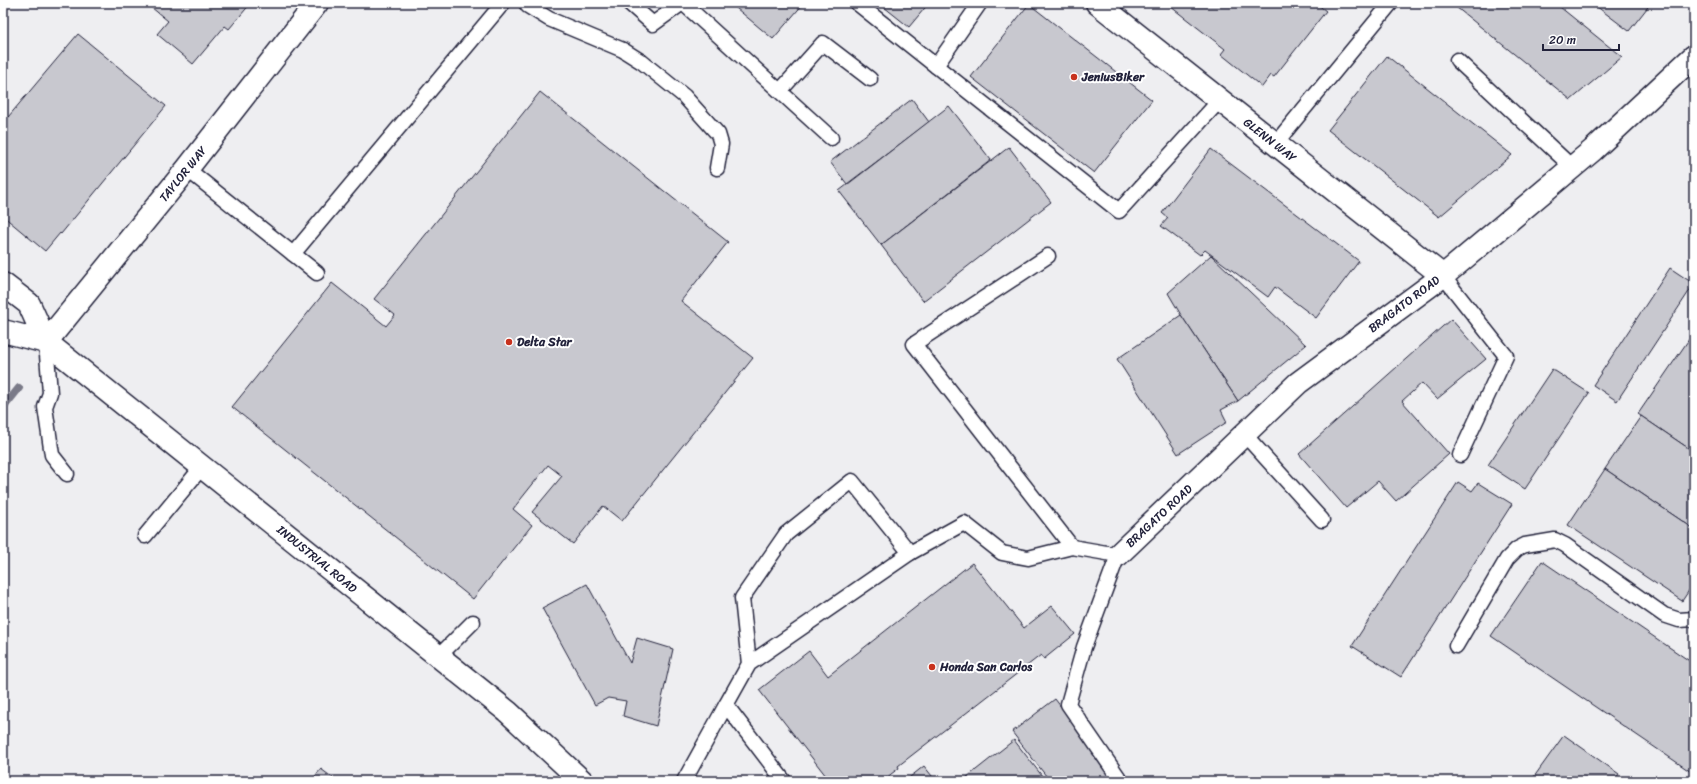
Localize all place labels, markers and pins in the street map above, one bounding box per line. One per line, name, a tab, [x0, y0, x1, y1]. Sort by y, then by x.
place label: JeniusBiker	[1081, 66, 1145, 88]
marker: JeniusBiker	[1069, 72, 1079, 82]
place label: Delta Star	[517, 331, 573, 353]
marker: Delta Star	[504, 337, 514, 347]
place label: Honda San Carlos	[939, 656, 1033, 678]
marker: Honda San Carlos	[927, 662, 937, 672]

